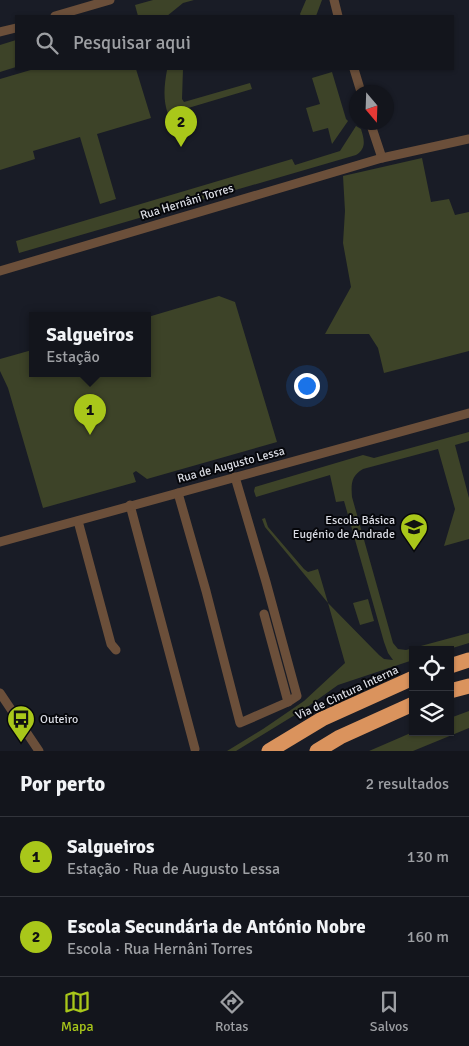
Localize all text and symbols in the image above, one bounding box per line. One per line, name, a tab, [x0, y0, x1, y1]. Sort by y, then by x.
search box	[15, 15, 454, 70]
icon: search	[33, 29, 61, 57]
text: Pesquisar aqui	[73, 31, 191, 55]
north arrow	[349, 85, 394, 130]
pin: 2	[165, 106, 197, 147]
street label: Rua Hernâni Torres	[139, 181, 235, 223]
popup	[29, 312, 151, 377]
text: Salgueiros	[46, 323, 134, 347]
text: Estação	[46, 347, 100, 367]
your location	[294, 373, 320, 399]
pin: 1	[74, 394, 106, 435]
street label: Rua de Augusto Lessa	[176, 443, 286, 487]
school or university icon: Escola Básica Eugénio de Andrade	[399, 512, 429, 551]
place label: Escola Básica Eugénio de Andrade	[293, 513, 395, 542]
map controls	[409, 646, 454, 736]
button: locate	[409, 646, 454, 691]
street label: Via de Cintura Interna	[293, 663, 401, 723]
button: layers	[409, 691, 454, 736]
bus stop icon: Outeiro	[6, 704, 36, 743]
place label: Outeiro	[40, 712, 78, 727]
text: Por perto	[20, 771, 105, 797]
text: 2 resultados	[366, 774, 449, 794]
text: Salgueiros	[67, 835, 154, 859]
text: 1	[32, 847, 40, 867]
text: 130 m	[407, 847, 449, 867]
text: Estação · Rua de Augusto Lessa	[67, 859, 280, 879]
text: Escola Secundária de António Nobre	[67, 915, 366, 939]
text: 2	[32, 927, 40, 947]
text: 160 m	[407, 927, 449, 947]
text: Escola · Rua Hernâni Torres	[67, 939, 253, 959]
tab: Mapa	[61, 988, 94, 1035]
tab: Rotas	[215, 988, 248, 1035]
tab: Salvos	[370, 988, 408, 1035]

